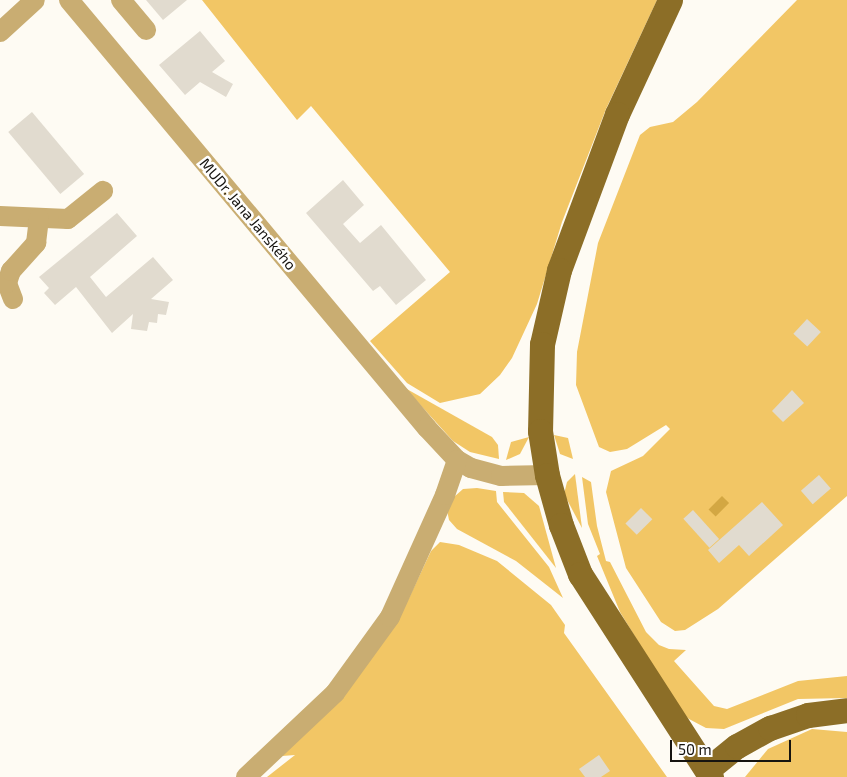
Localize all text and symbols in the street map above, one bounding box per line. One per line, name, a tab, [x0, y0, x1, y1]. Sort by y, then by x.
street label: MUDr. Jana Janského	[196, 154, 300, 274]
scale bar	[672, 730, 793, 762]
text: 50 m	[678, 740, 712, 758]

